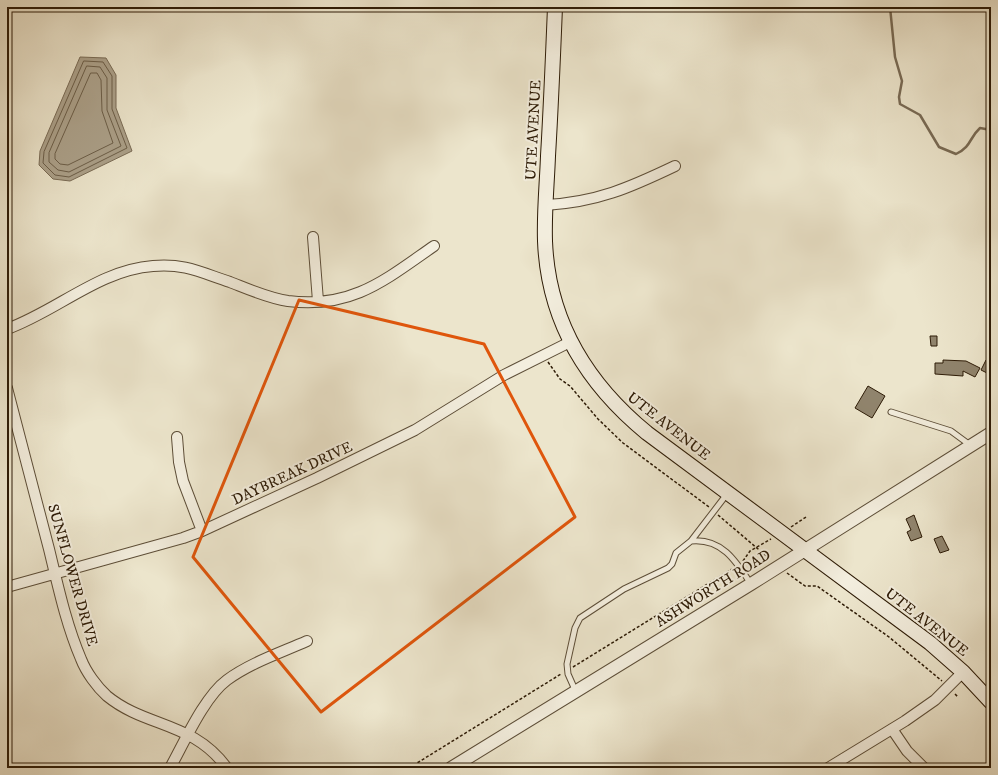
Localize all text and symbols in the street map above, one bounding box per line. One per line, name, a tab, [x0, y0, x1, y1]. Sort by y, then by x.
street label: UTE AVENUE	[521, 79, 546, 181]
street label: UTE AVENUE	[623, 388, 714, 465]
street label: DAYBREAK DRIVE	[229, 437, 356, 510]
street label: SUNFLOWER DRIVE	[43, 502, 102, 649]
street label: ASHWORTH ROAD	[652, 545, 774, 632]
street label: UTE AVENUE	[881, 584, 972, 661]

